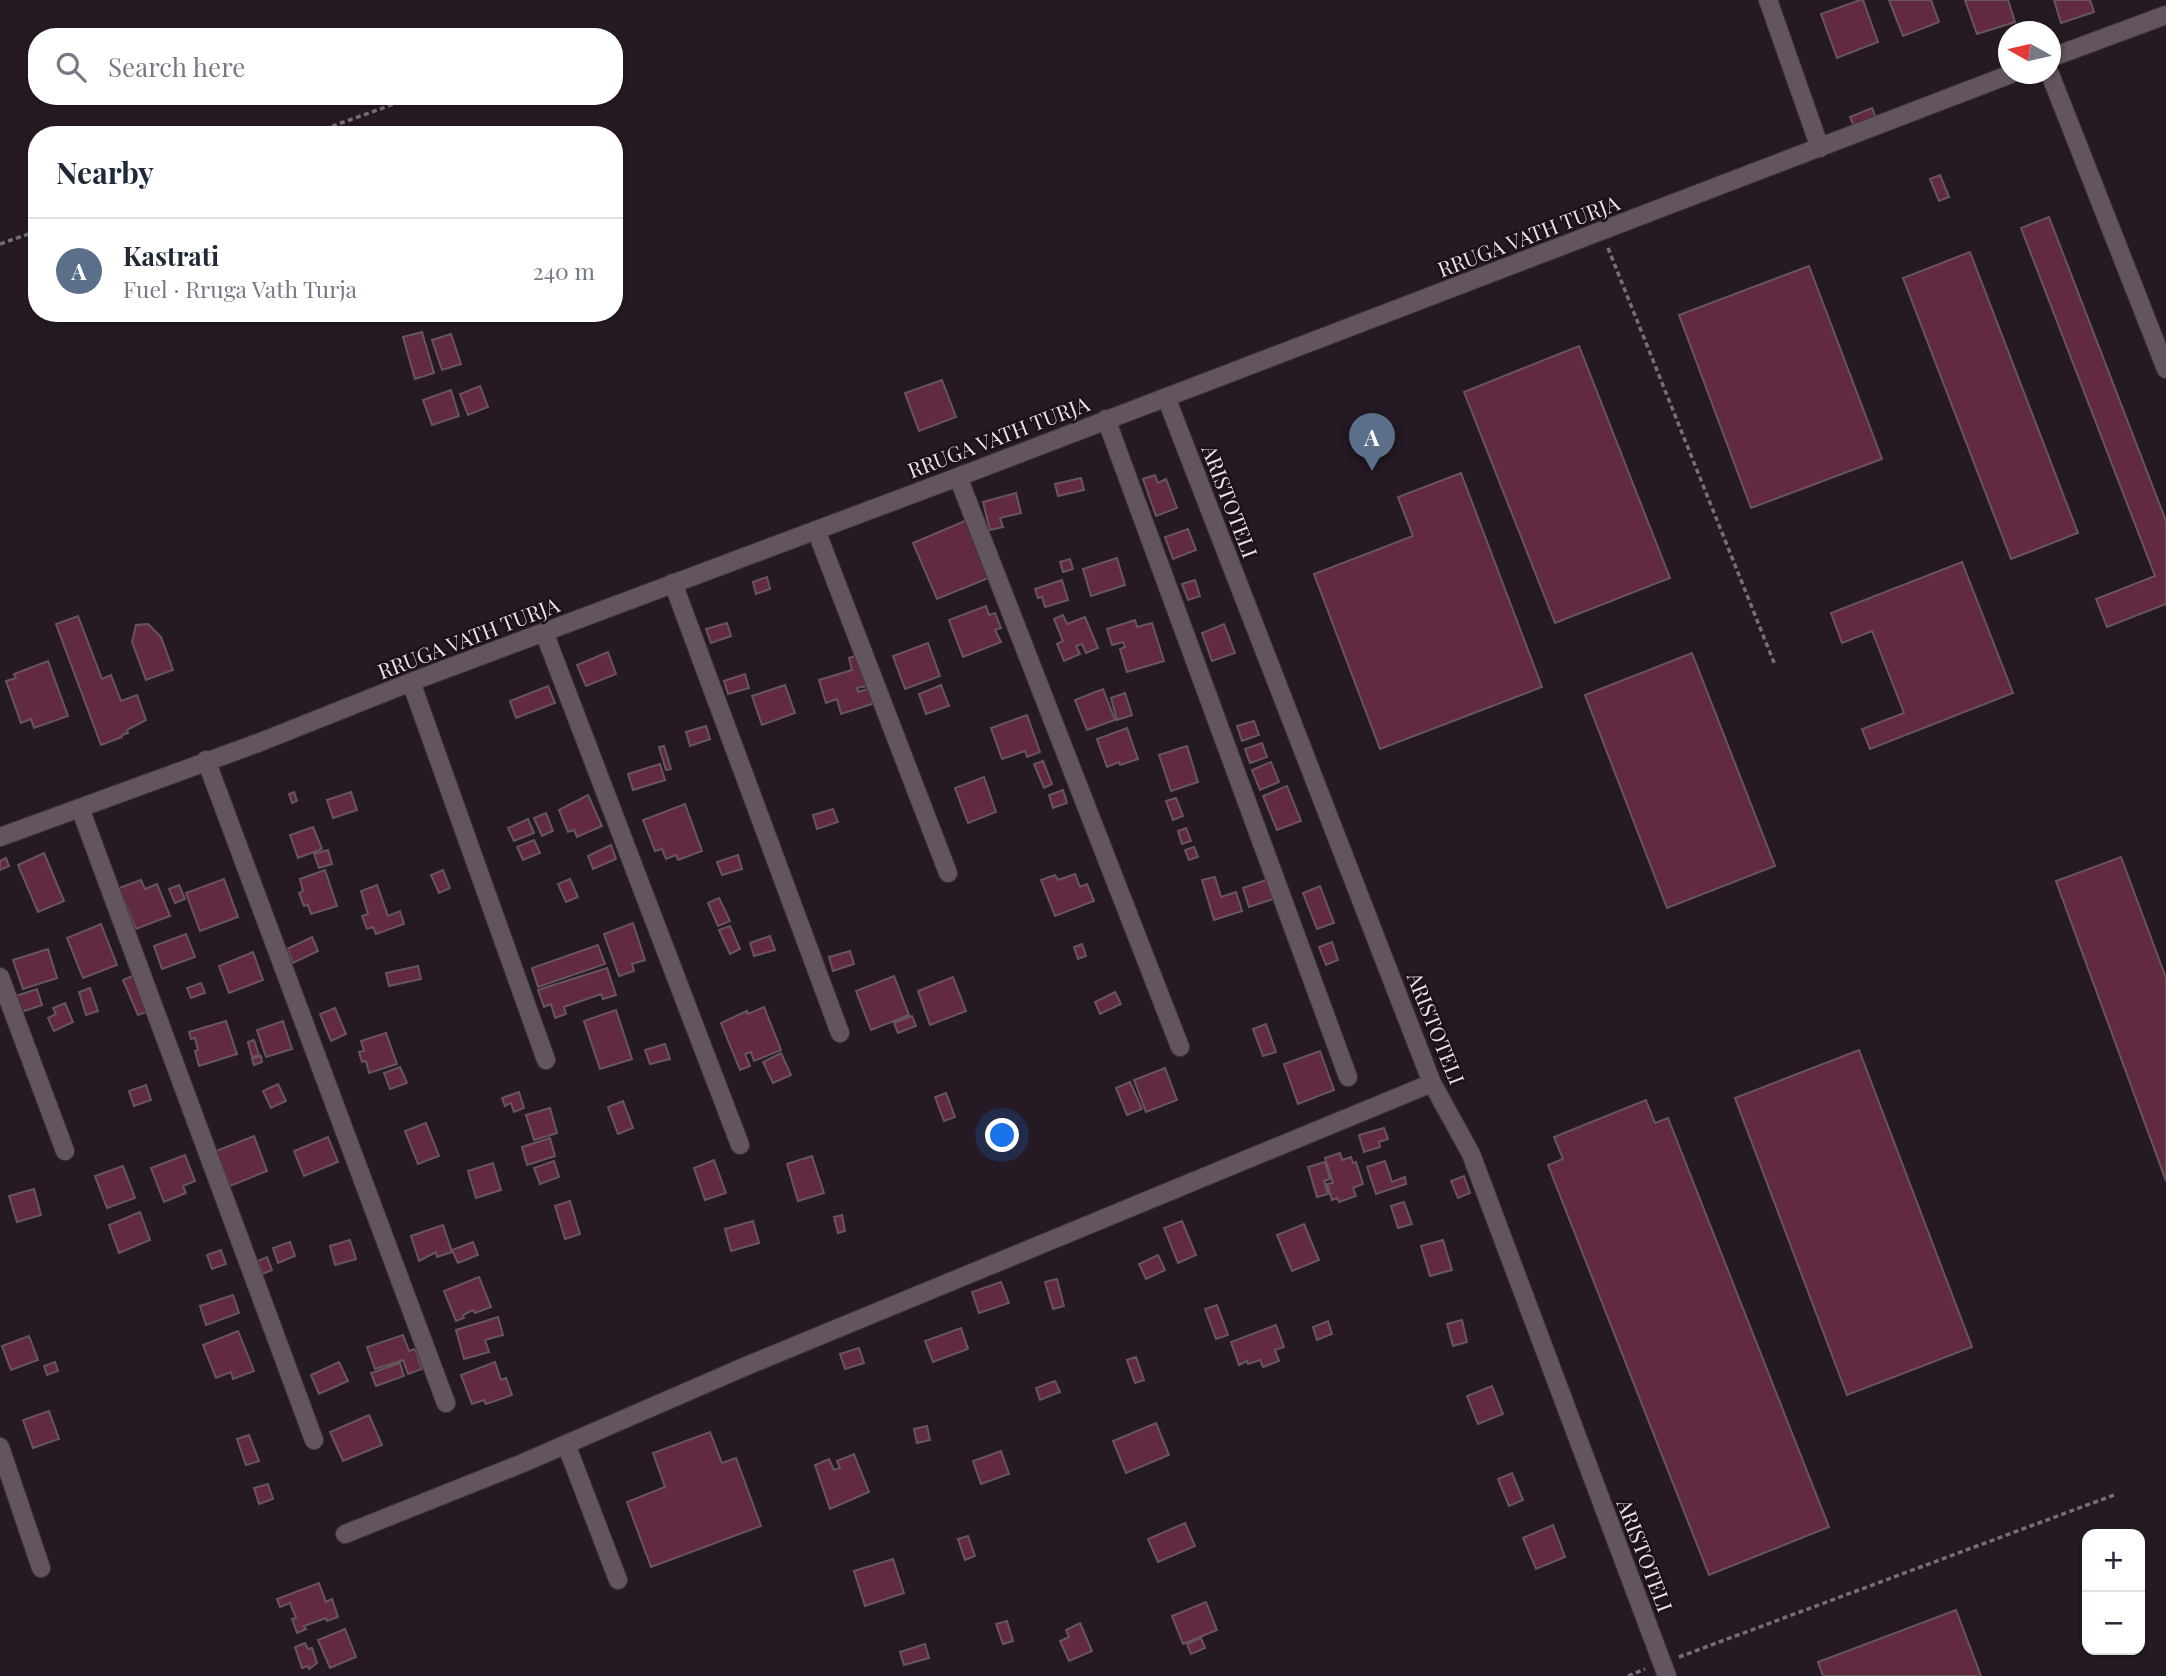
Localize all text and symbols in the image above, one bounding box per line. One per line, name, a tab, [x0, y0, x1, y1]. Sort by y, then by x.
north arrow	[1998, 21, 2061, 84]
search box	[28, 28, 623, 105]
icon: search	[52, 48, 90, 86]
text: Search here	[108, 49, 245, 84]
text: Nearby	[56, 152, 154, 192]
street label: RRUGA VATH TURJA	[1433, 187, 1624, 283]
text: Kastrati	[123, 238, 219, 273]
text: A	[71, 255, 87, 286]
text: 240 m	[533, 255, 595, 286]
text: Fuel · Rruga Vath Turja	[123, 273, 357, 304]
street label: RRUGA VATH TURJA	[903, 388, 1094, 484]
pin: A	[1349, 413, 1395, 471]
street label: ARISTOTELI	[1196, 440, 1265, 561]
street label: RRUGA VATH TURJA	[373, 589, 564, 685]
street label: ARISTOTELI	[1401, 967, 1472, 1088]
your location	[985, 1118, 1019, 1152]
street label: ARISTOTELI	[1611, 1494, 1680, 1615]
map controls	[2082, 1529, 2145, 1655]
button: +	[2082, 1529, 2145, 1592]
button: −	[2082, 1592, 2145, 1655]

